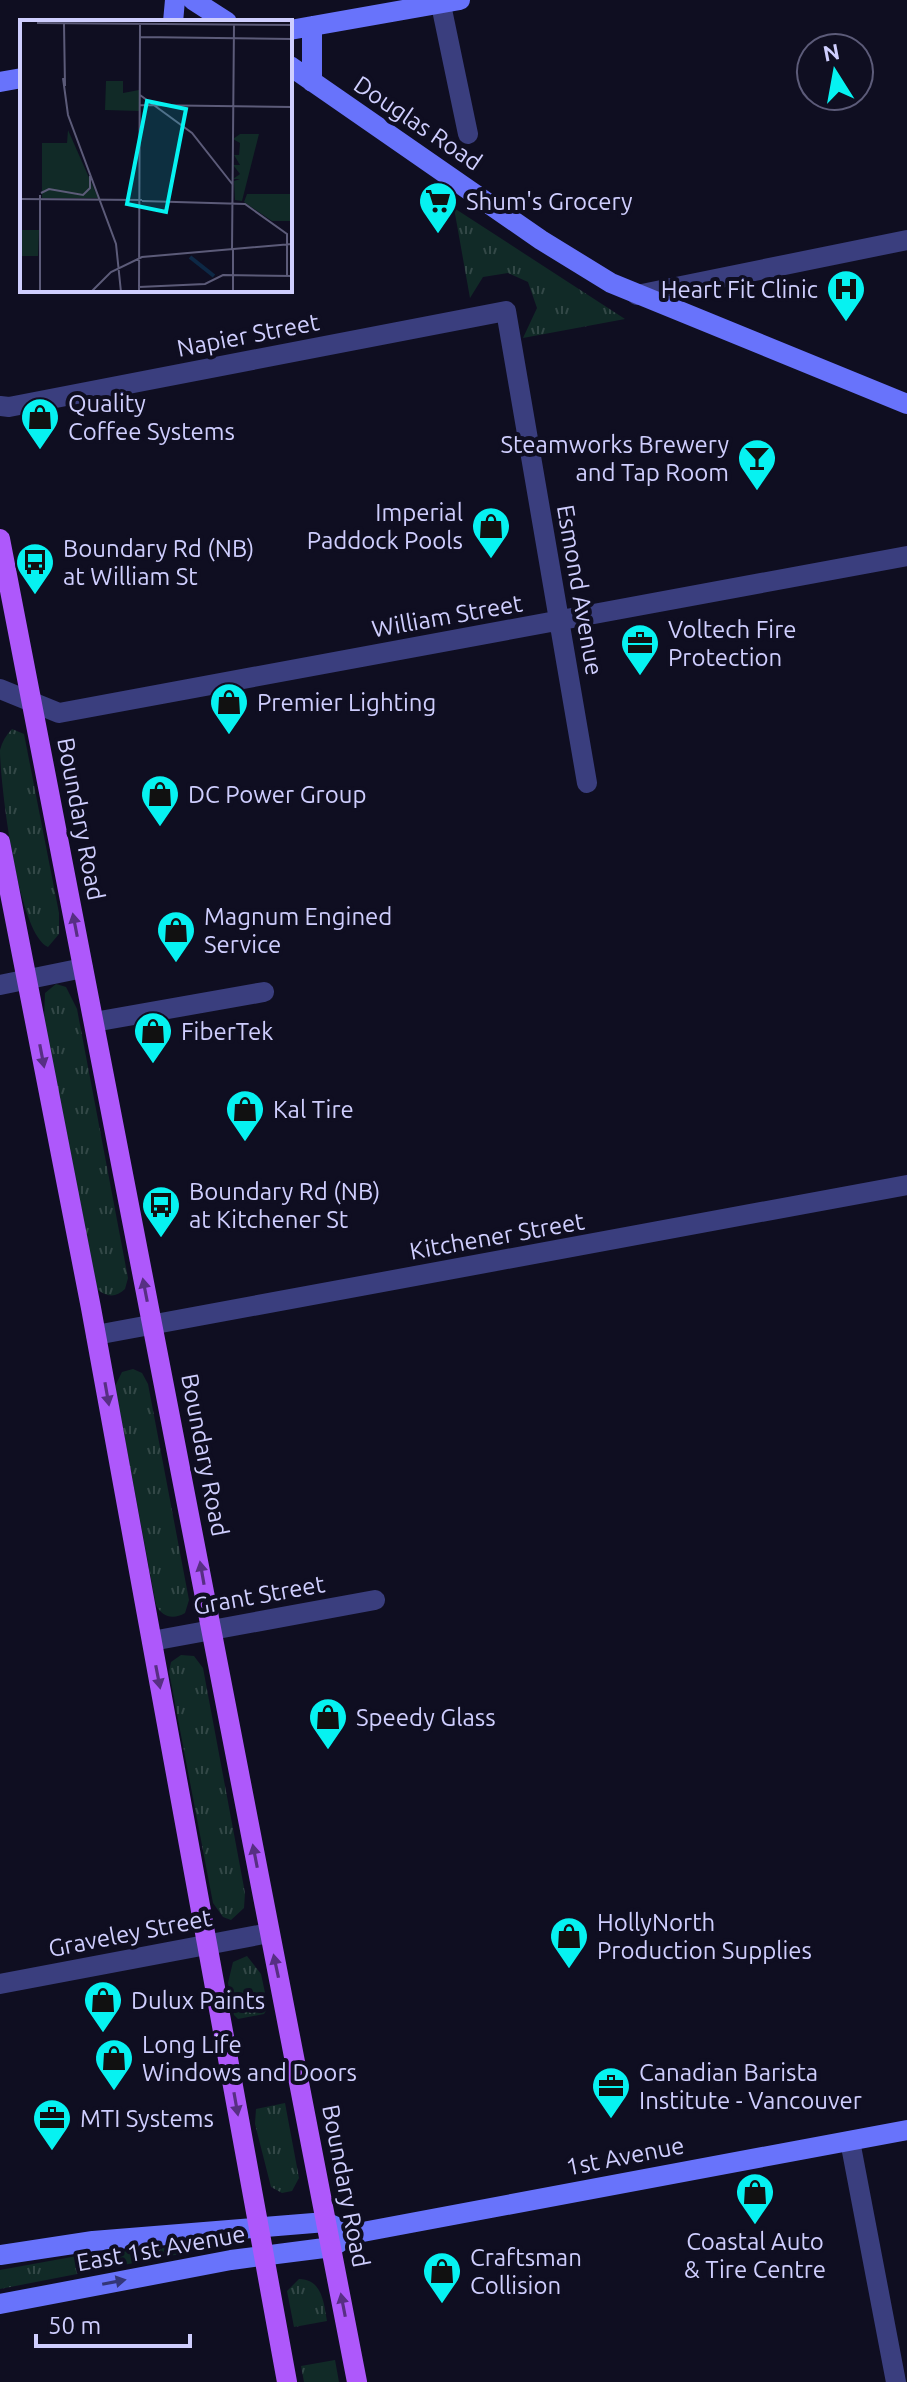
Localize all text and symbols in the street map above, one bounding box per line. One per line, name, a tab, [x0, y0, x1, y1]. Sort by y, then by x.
inset map	[20, 20, 292, 292]
north arrow	[795, 32, 875, 112]
text: N	[821, 38, 842, 66]
street label: Douglas Road	[349, 70, 487, 176]
supermarket icon: Shum's Grocery	[417, 180, 459, 235]
place label: Shum's Grocery	[466, 188, 633, 215]
hospital icon: Heart Fit Clinic	[825, 268, 867, 323]
place label: Heart Fit Clinic	[661, 276, 818, 303]
street label: Napier Street	[175, 308, 322, 362]
place label: Quality Coffee Systems	[68, 390, 235, 445]
shop icon: Quality Coffee Systems	[19, 396, 61, 451]
place label: Steamworks Brewery and Tap Room	[500, 431, 729, 486]
bar icon: Steamworks Brewery and Tap Room	[736, 437, 778, 492]
place label: Imperial Paddock Pools	[307, 499, 463, 554]
street label: Esmond Avenue	[552, 503, 608, 677]
shop icon: Imperial Paddock Pools	[470, 505, 512, 560]
place label: Boundary Rd (NB) at William St	[63, 535, 254, 590]
bus stop icon: Boundary Rd (NB) at William St	[14, 541, 56, 596]
street label: William Street	[370, 589, 525, 643]
place label: Voltech Fire Protection	[668, 616, 796, 671]
office icon: Voltech Fire Protection	[619, 622, 661, 677]
shop icon: Premier Lighting	[208, 681, 250, 736]
place label: Premier Lighting	[257, 689, 436, 716]
street label: Boundary Road	[52, 735, 110, 903]
shop icon: DC Power Group	[139, 773, 181, 828]
place label: DC Power Group	[188, 781, 366, 808]
place label: Magnum Engined Service	[204, 903, 392, 958]
shop icon: Magnum Engined Service	[155, 909, 197, 964]
one-way arrow	[68, 912, 81, 937]
shop icon: FiberTek	[132, 1010, 174, 1065]
place label: FiberTek	[181, 1018, 273, 1045]
one-way arrow	[37, 1044, 49, 1069]
shop icon: Kal Tire	[224, 1088, 266, 1143]
place label: Kal Tire	[273, 1096, 354, 1123]
place label: Boundary Rd (NB) at Kitchener St	[189, 1178, 380, 1233]
bus stop icon: Boundary Rd (NB) at Kitchener St	[140, 1184, 182, 1239]
street label: Kitchener Street	[408, 1207, 587, 1265]
one-way arrow	[138, 1278, 151, 1303]
street label: Boundary Road	[176, 1371, 234, 1539]
one-way arrow	[101, 1382, 113, 1407]
one-way arrow	[195, 1560, 207, 1585]
street label: Grant Street	[191, 1570, 327, 1620]
one-way arrow	[153, 1665, 165, 1690]
shop icon: Speedy Glass	[307, 1696, 349, 1751]
place label: Speedy Glass	[356, 1704, 496, 1731]
one-way arrow	[248, 1843, 260, 1868]
street label: Graveley Street	[46, 1904, 215, 1962]
place label: HollyNorth Production Supplies	[597, 1909, 812, 1964]
shop icon: HollyNorth Production Supplies	[548, 1915, 590, 1970]
one-way arrow	[269, 1953, 282, 1978]
shop icon: Dulux Paints	[82, 1979, 124, 2034]
place label: Dulux Paints	[131, 1987, 265, 2014]
place label: Long Life Windows and Doors	[142, 2031, 357, 2086]
shop icon: Long Life Windows and Doors	[93, 2037, 135, 2092]
place label: Canadian Barista Institute - Vancouver	[639, 2059, 862, 2114]
office icon: Canadian Barista Institute - Vancouver	[590, 2065, 632, 2120]
one-way arrow	[231, 2092, 243, 2117]
office icon: MTI Systems	[31, 2097, 73, 2152]
street label: Boundary Road	[317, 2102, 375, 2270]
place label: MTI Systems	[80, 2105, 214, 2132]
street label: 1st Avenue	[564, 2131, 686, 2181]
shop icon: Coastal Auto & Tire Centre	[734, 2171, 776, 2226]
street label: East 1st Avenue	[75, 2220, 247, 2276]
place label: Coastal Auto & Tire Centre	[684, 2228, 826, 2283]
place label: Craftsman Collision	[470, 2244, 582, 2299]
shop icon: Craftsman Collision	[421, 2250, 463, 2305]
one-way arrow	[102, 2276, 127, 2288]
one-way arrow	[336, 2293, 348, 2318]
scale bar	[36, 2298, 190, 2348]
text: 50 m	[48, 2312, 101, 2339]

